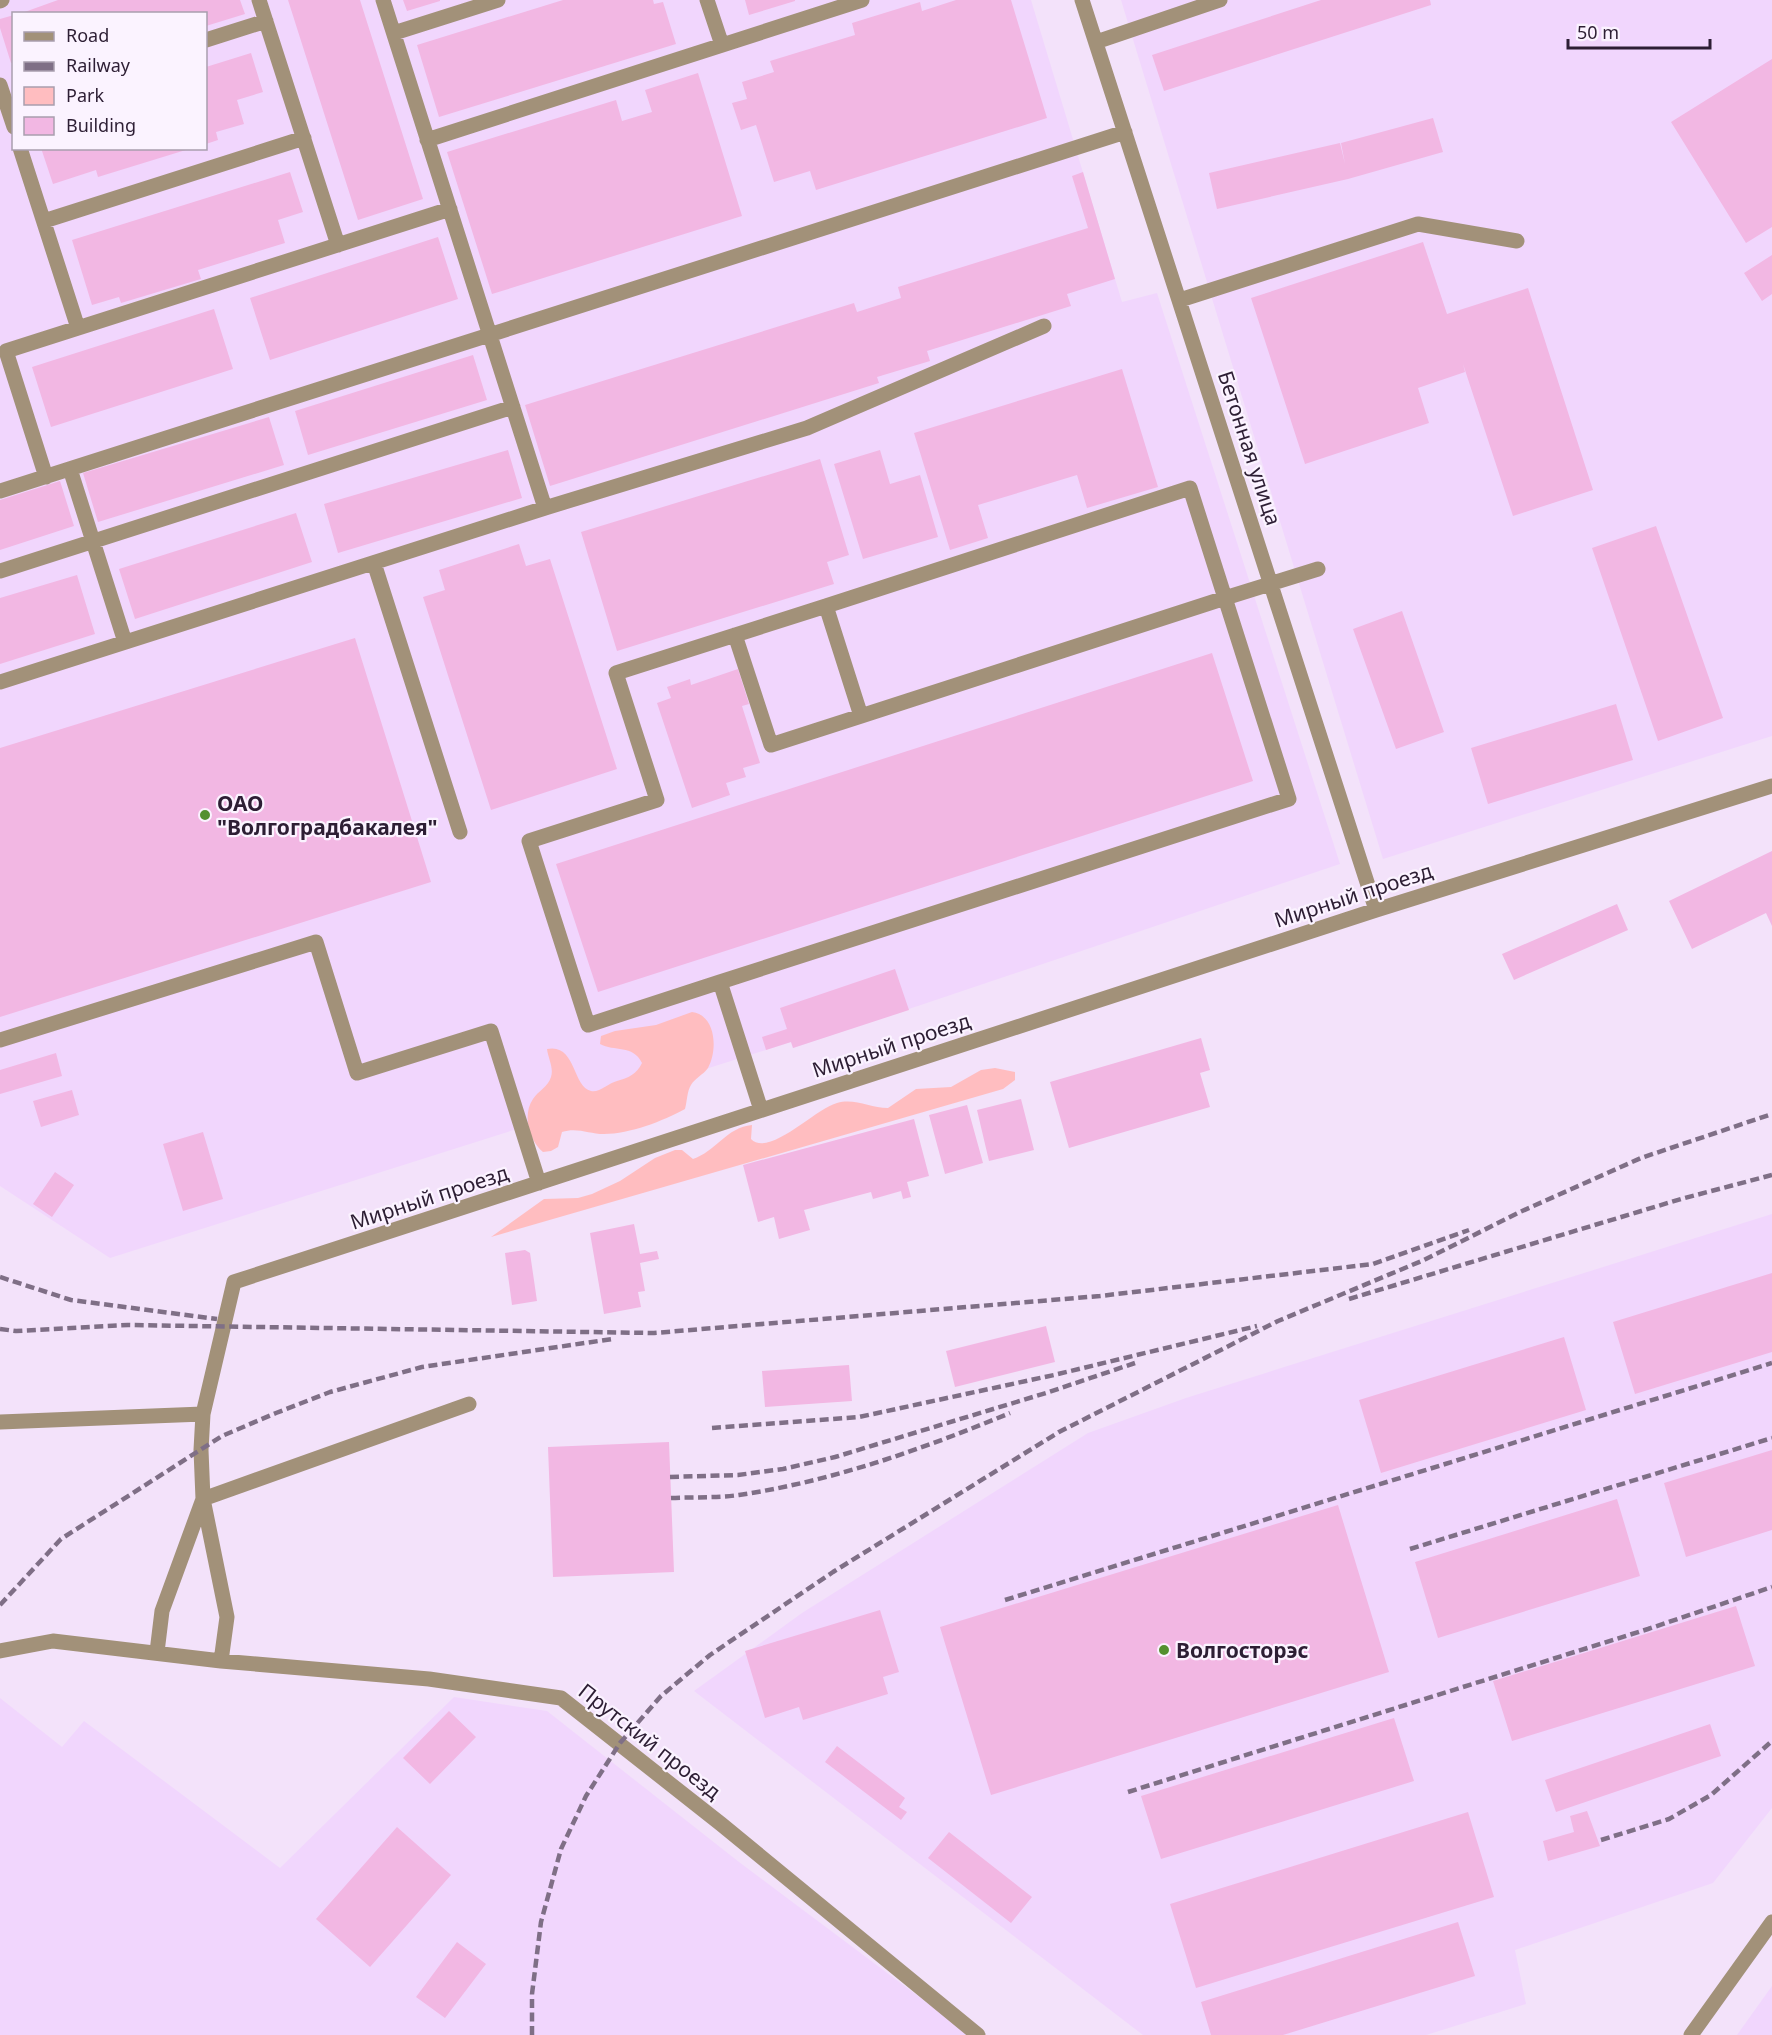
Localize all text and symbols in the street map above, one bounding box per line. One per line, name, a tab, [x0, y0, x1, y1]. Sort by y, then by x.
legend	[12, 12, 207, 150]
scale bar	[1568, 12, 1710, 50]
text: 50 m	[1577, 20, 1619, 44]
text: Road	[66, 23, 109, 47]
text: Railway	[66, 53, 131, 77]
text: Park	[66, 83, 104, 107]
text: Building	[66, 113, 136, 137]
street label: Бетонная улица	[1212, 367, 1288, 529]
place label: ОАО "Волгоградбакалея"	[217, 789, 438, 841]
marker: ОАО "Волгоградбакалея"	[198, 808, 212, 822]
street label: Мирный проезд	[1270, 856, 1436, 934]
street label: Мирный проезд	[808, 1006, 974, 1084]
street label: Мирный проезд	[346, 1158, 512, 1236]
place label: Волгосторэс	[1176, 1636, 1309, 1664]
marker: Волгосторэс	[1157, 1643, 1171, 1657]
street label: Прутский проезд	[573, 1677, 727, 1806]

